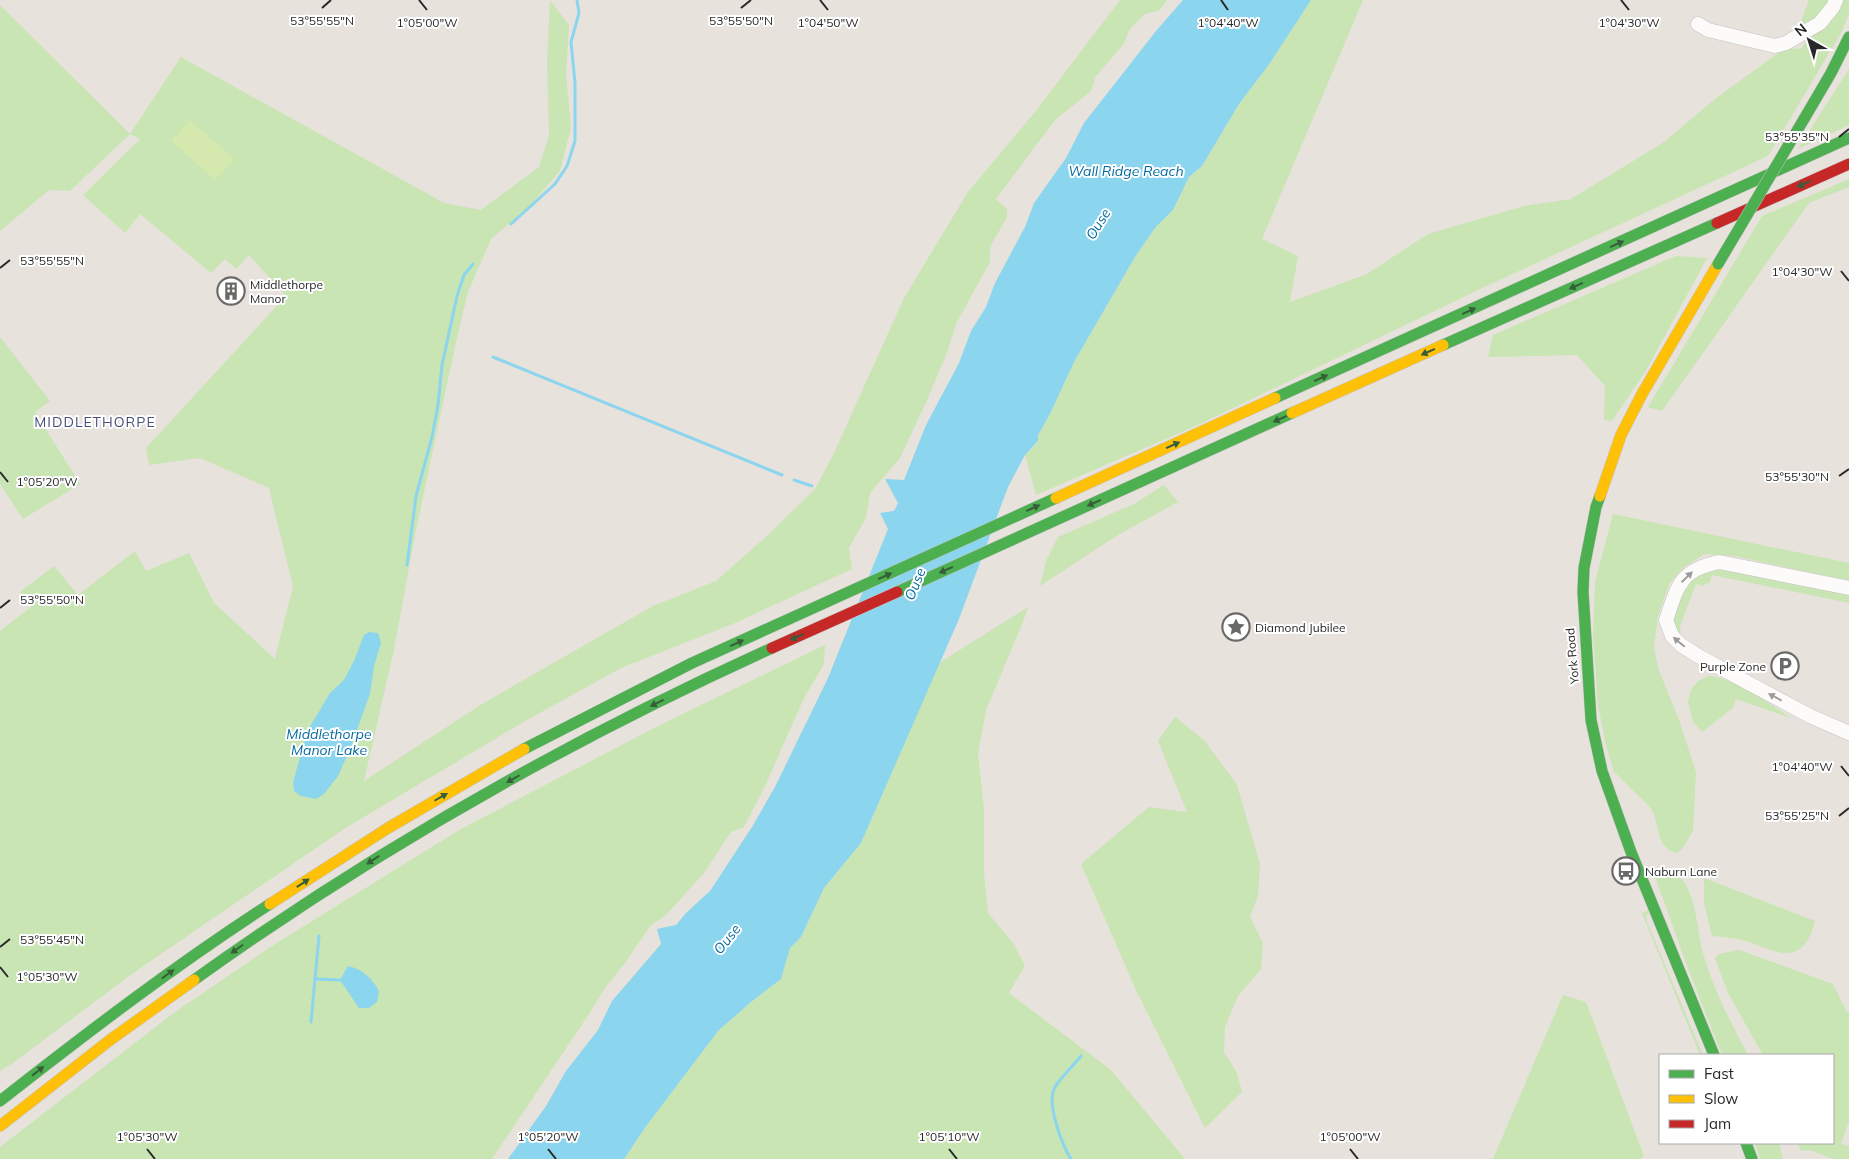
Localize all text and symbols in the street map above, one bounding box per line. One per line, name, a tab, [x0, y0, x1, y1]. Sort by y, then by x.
text: 53°55'55"N	[290, 13, 354, 28]
text: 53°55'50"N	[709, 13, 773, 28]
text: 1°05'00"W	[396, 15, 458, 30]
text: 1°04'50"W	[797, 15, 859, 30]
text: 1°04'40"W	[1197, 15, 1259, 30]
text: 1°04'30"W	[1598, 15, 1660, 30]
north arrow	[1784, 15, 1834, 65]
text: N	[1791, 20, 1811, 40]
text: 53°55'35"N	[1765, 129, 1829, 144]
water label: Wall Ridge Reach	[1068, 162, 1184, 180]
one-way arrow	[1797, 180, 1812, 189]
water label: Ouse	[1082, 205, 1115, 243]
one-way arrow	[1610, 240, 1624, 248]
text: 53°55'55"N	[20, 253, 84, 268]
text: 1°04'30"W	[1771, 264, 1833, 279]
building icon: Middlethorpe Manor	[216, 276, 246, 306]
place label: Middlethorpe Manor	[250, 277, 323, 306]
one-way arrow	[1569, 283, 1583, 291]
one-way arrow	[1462, 307, 1476, 315]
one-way arrow	[1421, 349, 1435, 357]
one-way arrow	[1314, 374, 1328, 382]
district label: MIDDLETHORPE	[34, 413, 156, 431]
one-way arrow	[1273, 415, 1287, 423]
one-way arrow	[1166, 440, 1180, 448]
text: 53°55'30"N	[1765, 469, 1829, 484]
text: 1°05'20"W	[16, 474, 78, 489]
one-way arrow	[1087, 499, 1101, 507]
one-way arrow	[1026, 504, 1040, 512]
water label: Ouse	[900, 565, 930, 603]
one-way arrow	[938, 566, 953, 574]
one-way arrow	[878, 571, 892, 579]
one-way arrow	[1680, 571, 1692, 583]
text: 53°55'50"N	[20, 592, 84, 607]
place icon: Diamond Jubilee	[1221, 612, 1251, 642]
place label: Diamond Jubilee	[1255, 620, 1346, 635]
street label: York Road	[1562, 627, 1582, 686]
one-way arrow	[790, 633, 804, 641]
one-way arrow	[1672, 636, 1685, 647]
one-way arrow	[730, 638, 744, 646]
parking icon: Purple Zone	[1770, 651, 1800, 681]
place label: Purple Zone	[1700, 659, 1766, 674]
one-way arrow	[1767, 693, 1782, 701]
one-way arrow	[650, 699, 664, 707]
water label: Middlethorpe Manor Lake	[286, 725, 372, 759]
text: 1°04'40"W	[1771, 759, 1833, 774]
one-way arrow	[507, 774, 520, 783]
one-way arrow	[435, 793, 448, 802]
text: 53°55'25"N	[1765, 808, 1829, 823]
one-way arrow	[366, 856, 379, 865]
bus stop icon: Naburn Lane	[1611, 856, 1641, 886]
place label: Naburn Lane	[1645, 864, 1717, 879]
one-way arrow	[296, 878, 310, 887]
water label: Ouse	[709, 920, 745, 958]
text: 53°55'45"N	[20, 932, 84, 947]
one-way arrow	[230, 944, 244, 954]
text: 1°05'30"W	[16, 969, 78, 984]
one-way arrow	[161, 969, 175, 979]
legend	[1659, 1054, 1834, 1144]
text: Fast	[1704, 1064, 1734, 1083]
one-way arrow	[31, 1066, 44, 1077]
text: Slow	[1704, 1089, 1738, 1108]
text: Jam	[1704, 1114, 1731, 1133]
text: 1°05'30"W	[116, 1129, 178, 1144]
text: 1°05'20"W	[517, 1129, 579, 1144]
text: 1°05'10"W	[918, 1129, 980, 1144]
text: 1°05'00"W	[1319, 1129, 1381, 1144]

